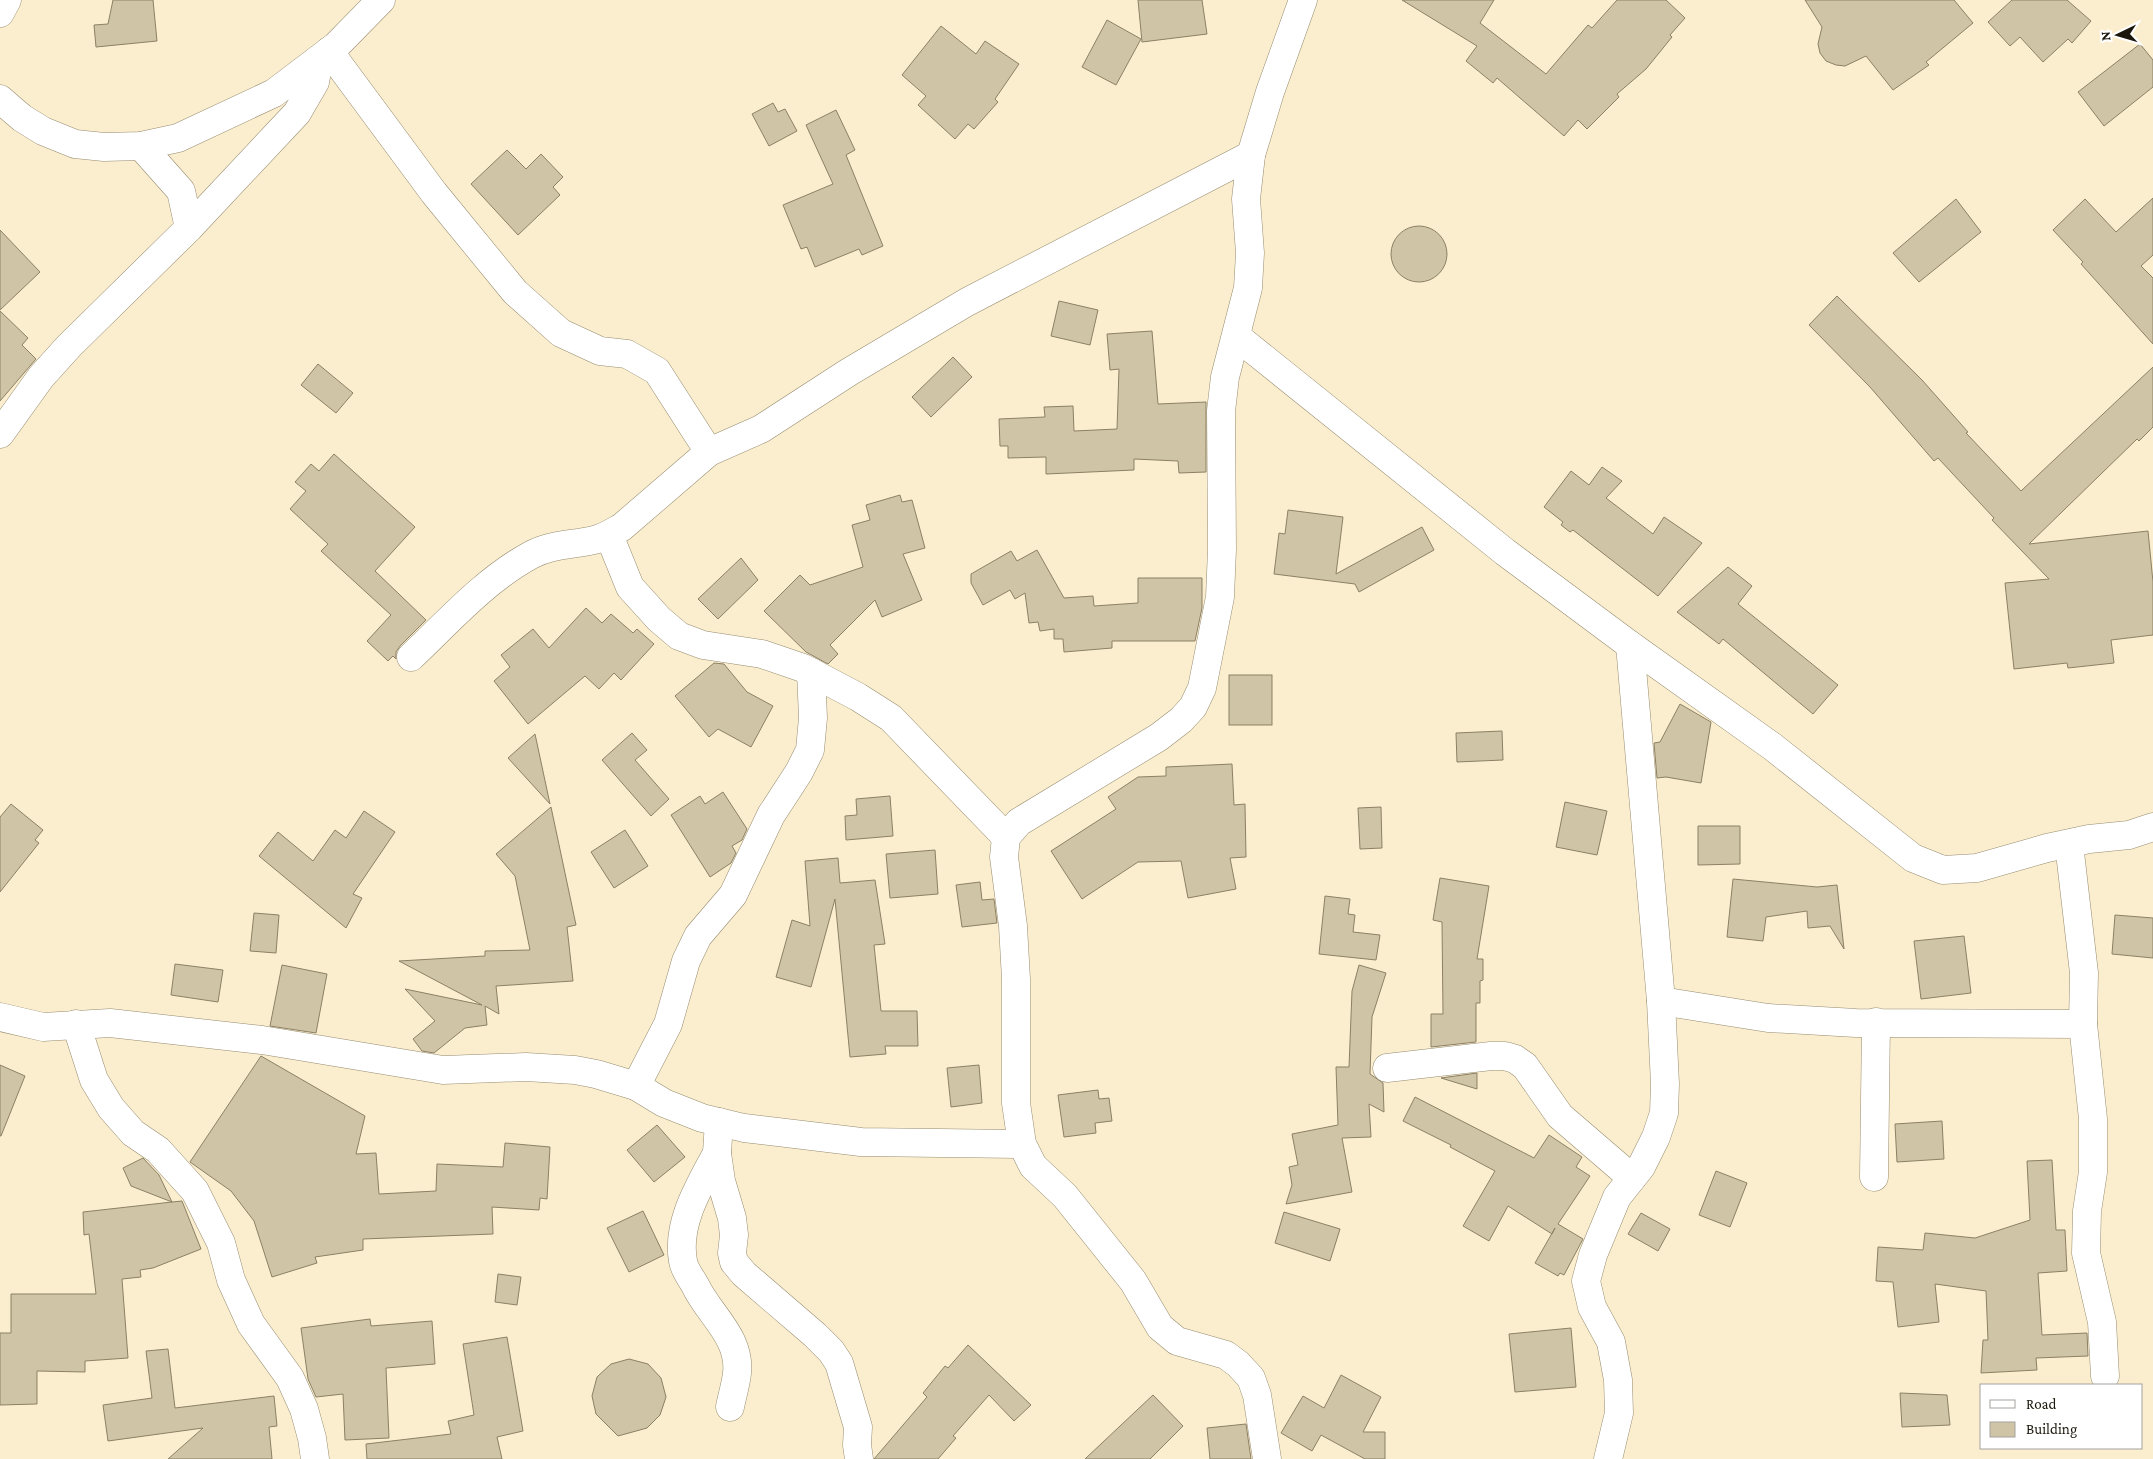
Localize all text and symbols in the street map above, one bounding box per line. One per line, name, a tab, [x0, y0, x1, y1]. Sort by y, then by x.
north arrow	[2093, 10, 2143, 60]
text: N	[2097, 30, 2113, 42]
legend	[1980, 1384, 2143, 1449]
text: Road	[2026, 1396, 2057, 1412]
text: Building	[2026, 1421, 2077, 1438]

